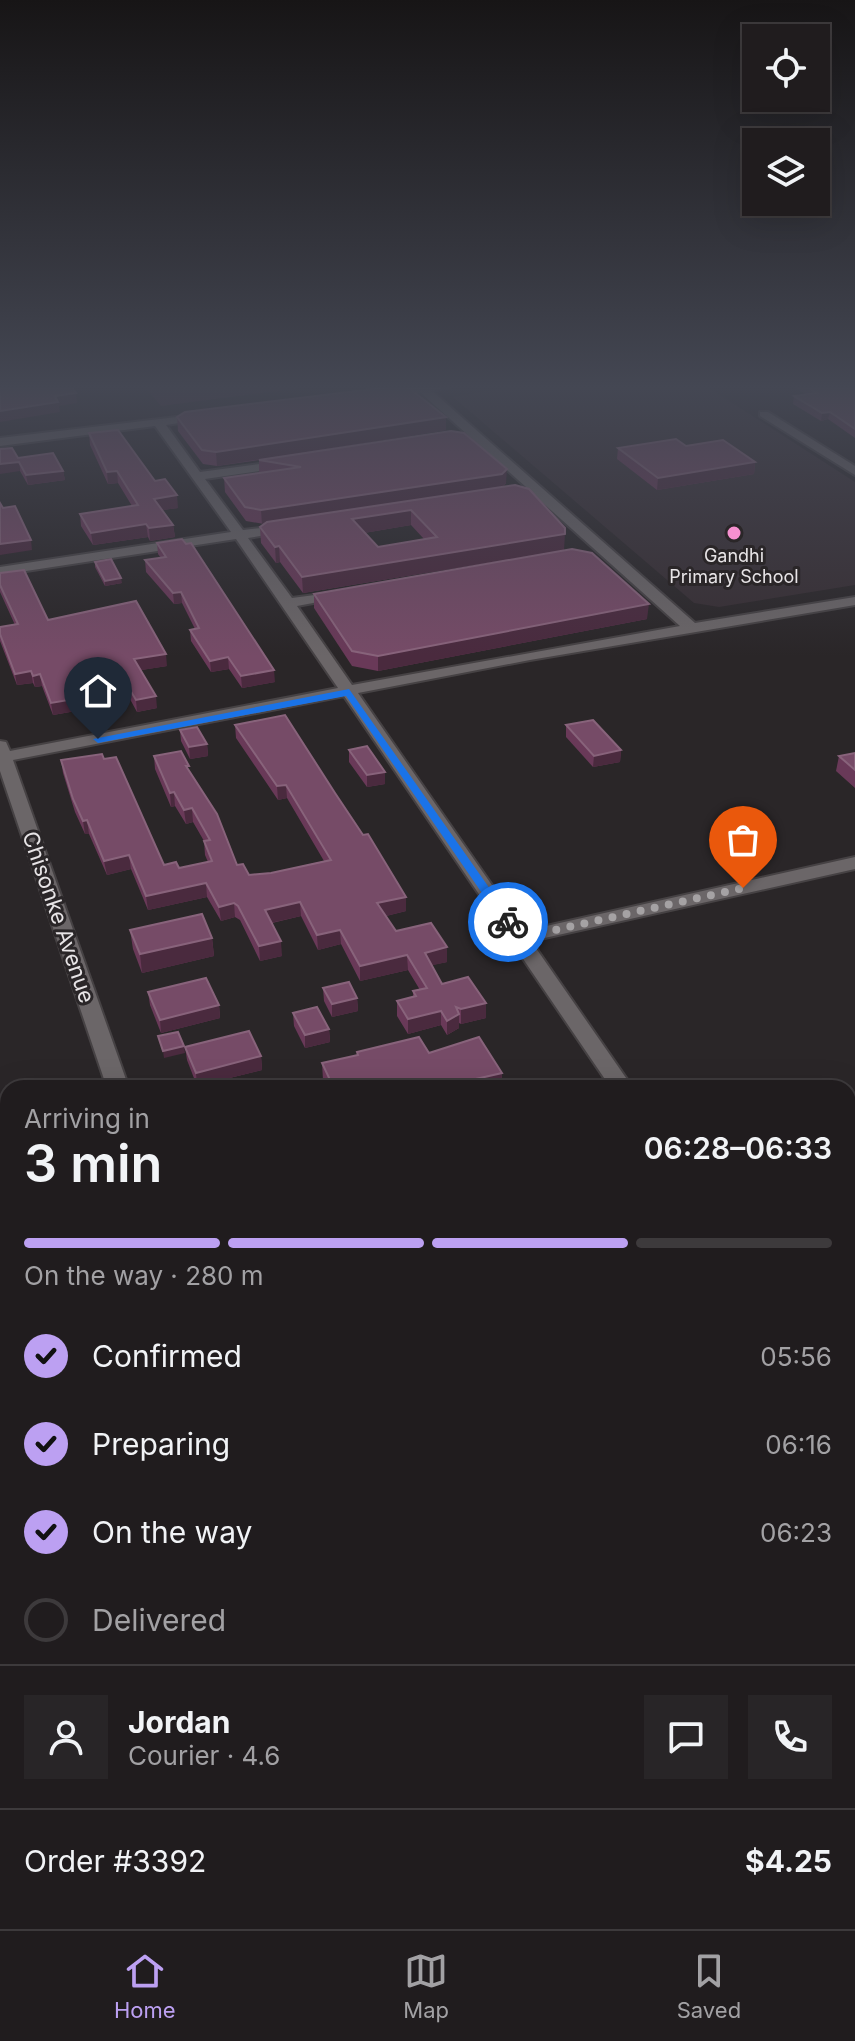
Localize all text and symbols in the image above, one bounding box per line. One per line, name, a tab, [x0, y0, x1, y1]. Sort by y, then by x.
map controls	[742, 24, 830, 216]
button: locate	[742, 24, 830, 112]
button: layers	[742, 128, 830, 216]
marker: Gandhi Primary School	[725, 524, 743, 542]
place label: Gandhi Primary School	[669, 545, 799, 587]
pin	[64, 657, 132, 739]
icon: home	[76, 669, 120, 713]
pin	[709, 806, 777, 888]
icon: bag	[721, 818, 765, 862]
street label: Chisonke Avenue	[17, 828, 101, 1006]
courier	[468, 882, 548, 962]
icon: bike	[486, 900, 530, 944]
text: Arriving in	[24, 1103, 150, 1134]
text: 06:28–06:33	[644, 1130, 832, 1166]
text: 3 min	[24, 1132, 162, 1195]
text: On the way · 280 m	[24, 1260, 264, 1291]
icon: check	[24, 1334, 68, 1378]
text: Confirmed	[92, 1338, 242, 1374]
text: 05:56	[760, 1341, 832, 1372]
icon: check	[24, 1422, 68, 1466]
text: Preparing	[92, 1426, 230, 1462]
text: 06:16	[765, 1429, 832, 1460]
icon: check	[24, 1510, 68, 1554]
text: On the way	[92, 1514, 252, 1550]
text: 06:23	[760, 1517, 832, 1548]
text: Delivered	[92, 1602, 226, 1638]
button: person	[24, 1695, 108, 1779]
button: chat	[644, 1695, 728, 1779]
button: phone	[748, 1695, 832, 1779]
text: Jordan	[128, 1704, 230, 1740]
text: Courier · 4.6	[128, 1740, 280, 1771]
text: Order #3392	[24, 1843, 206, 1879]
text: $4.25	[745, 1843, 832, 1879]
tab: Home	[114, 1949, 176, 2023]
tab: Map	[403, 1949, 449, 2023]
tab: Saved	[677, 1949, 741, 2023]

